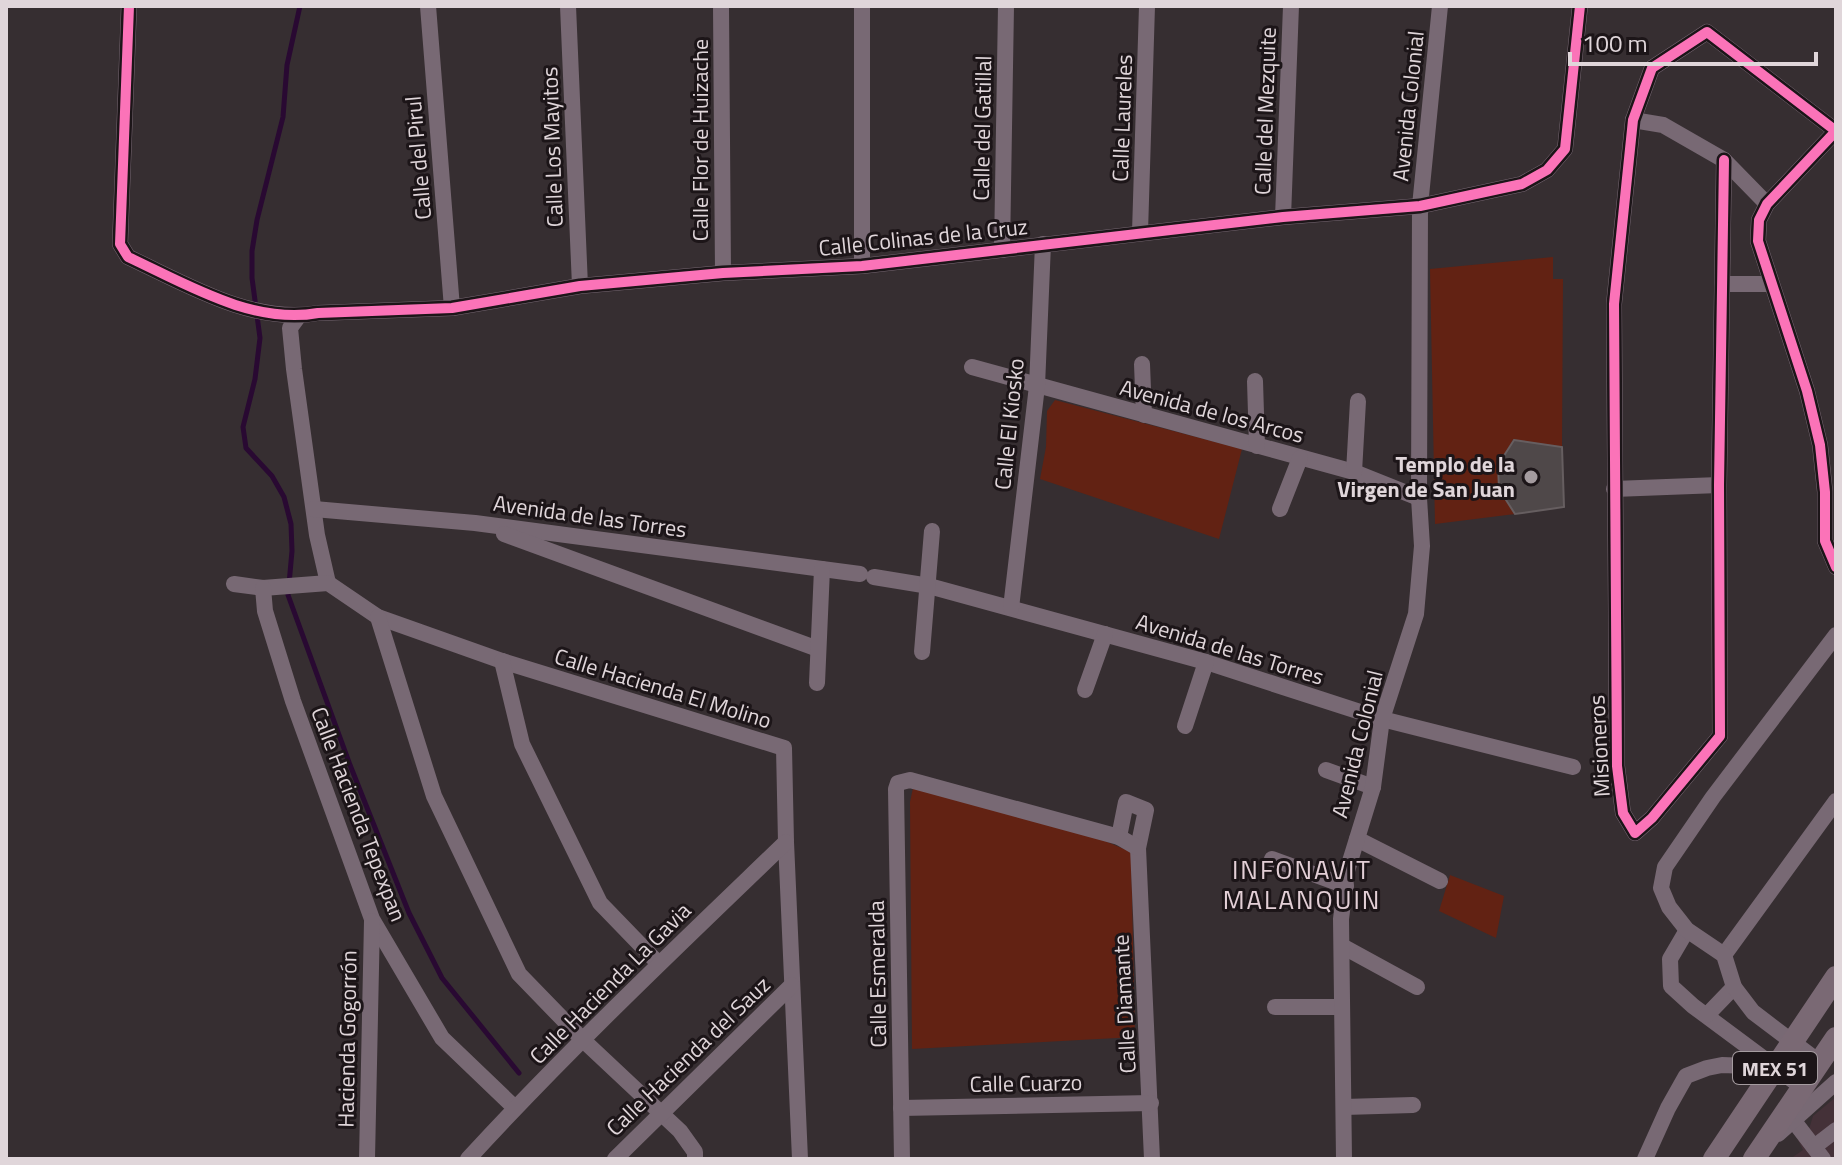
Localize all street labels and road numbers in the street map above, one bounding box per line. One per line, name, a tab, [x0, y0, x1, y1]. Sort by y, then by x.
street label: Calle del Mezquite	[1245, 26, 1285, 196]
street label: Avenida Colonial	[1383, 29, 1433, 183]
street label: Calle Flor de Huizache	[683, 39, 717, 241]
street label: Calle Laureles	[1103, 54, 1141, 182]
street label: Calle del Gatillal	[964, 55, 1000, 201]
street label: Calle Los Mayitos	[532, 66, 572, 228]
street label: Calle del Pirul	[396, 95, 440, 221]
street label: Calle Colinas de la Cruz	[817, 209, 1029, 265]
street label: Calle El Kiosko	[985, 356, 1033, 492]
street label: Avenida de los Arcos	[1116, 370, 1308, 452]
street label: Avenida de las Torres	[491, 486, 689, 546]
street label: Avenida de las Torres	[1132, 604, 1328, 694]
street label: Calle Hacienda El Molino	[550, 639, 776, 737]
street label: Avenida Colonial	[1322, 667, 1392, 821]
street label: Misioneros	[1579, 694, 1619, 798]
street label: Calle Hacienda Tepexpan	[302, 702, 416, 926]
street label: Calle Hacienda La Gavia	[521, 894, 699, 1072]
street label: Calle Esmeralda	[859, 900, 895, 1048]
street label: Calle Diamante	[1103, 934, 1145, 1074]
street label: Hacienda Gogorrón	[328, 950, 366, 1128]
street label: Calle Hacienda del Sauz	[598, 968, 778, 1144]
road number: MEX 51	[1733, 1052, 1817, 1084]
street label: Calle Cuarzo	[969, 1065, 1083, 1101]

